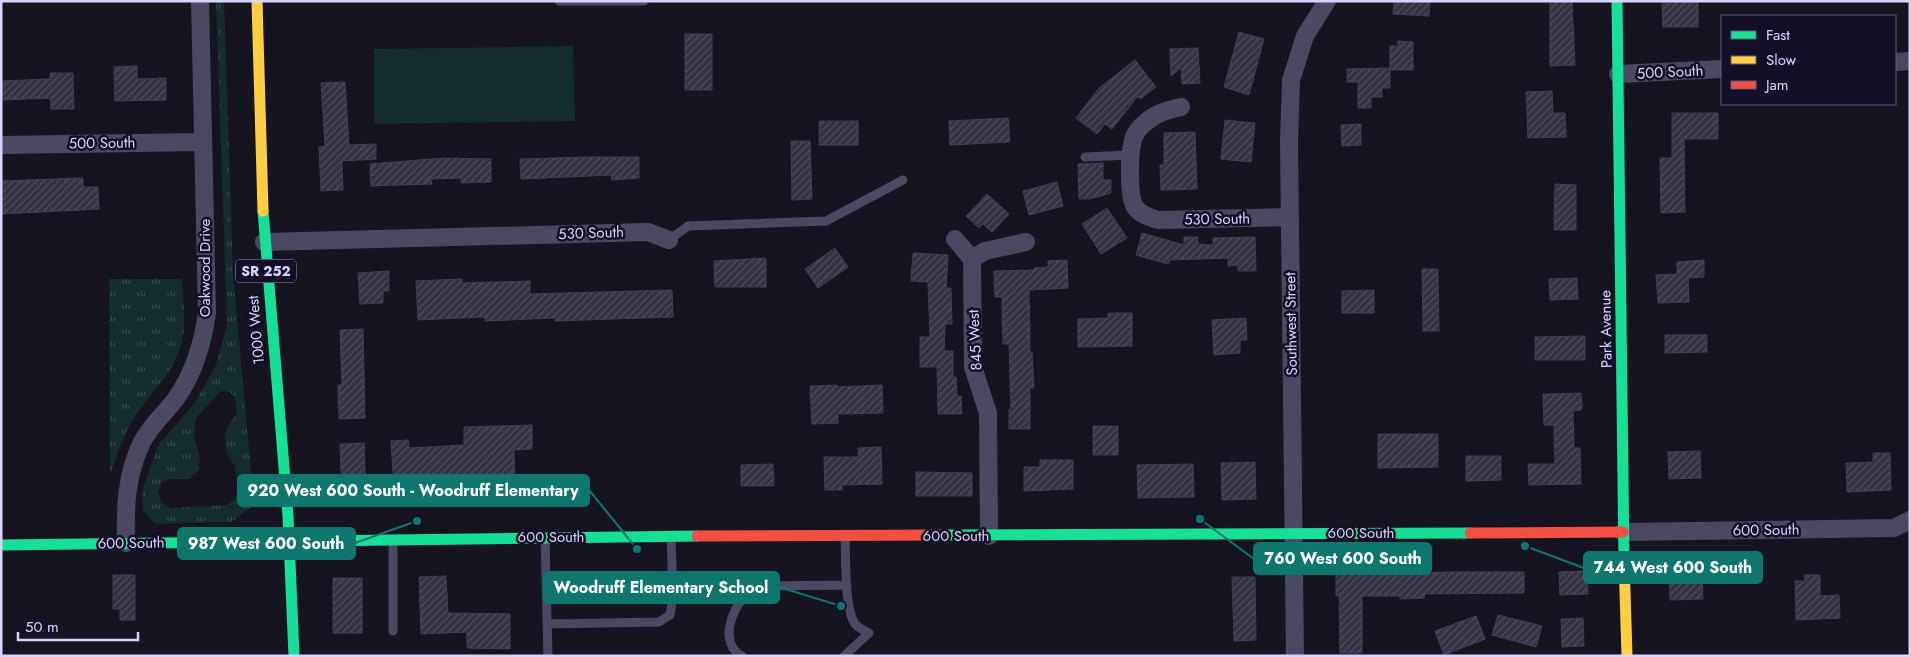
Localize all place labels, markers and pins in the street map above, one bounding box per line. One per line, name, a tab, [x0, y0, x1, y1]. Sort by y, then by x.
callout: 920 West 600 South - Woodruff Elementary	[238, 475, 589, 506]
callout: 987 West 600 South	[178, 528, 355, 559]
callout: 760 West 600 South	[1254, 543, 1431, 574]
callout: 744 West 600 South	[1584, 552, 1762, 583]
callout: Woodruff Elementary School	[544, 572, 779, 603]

